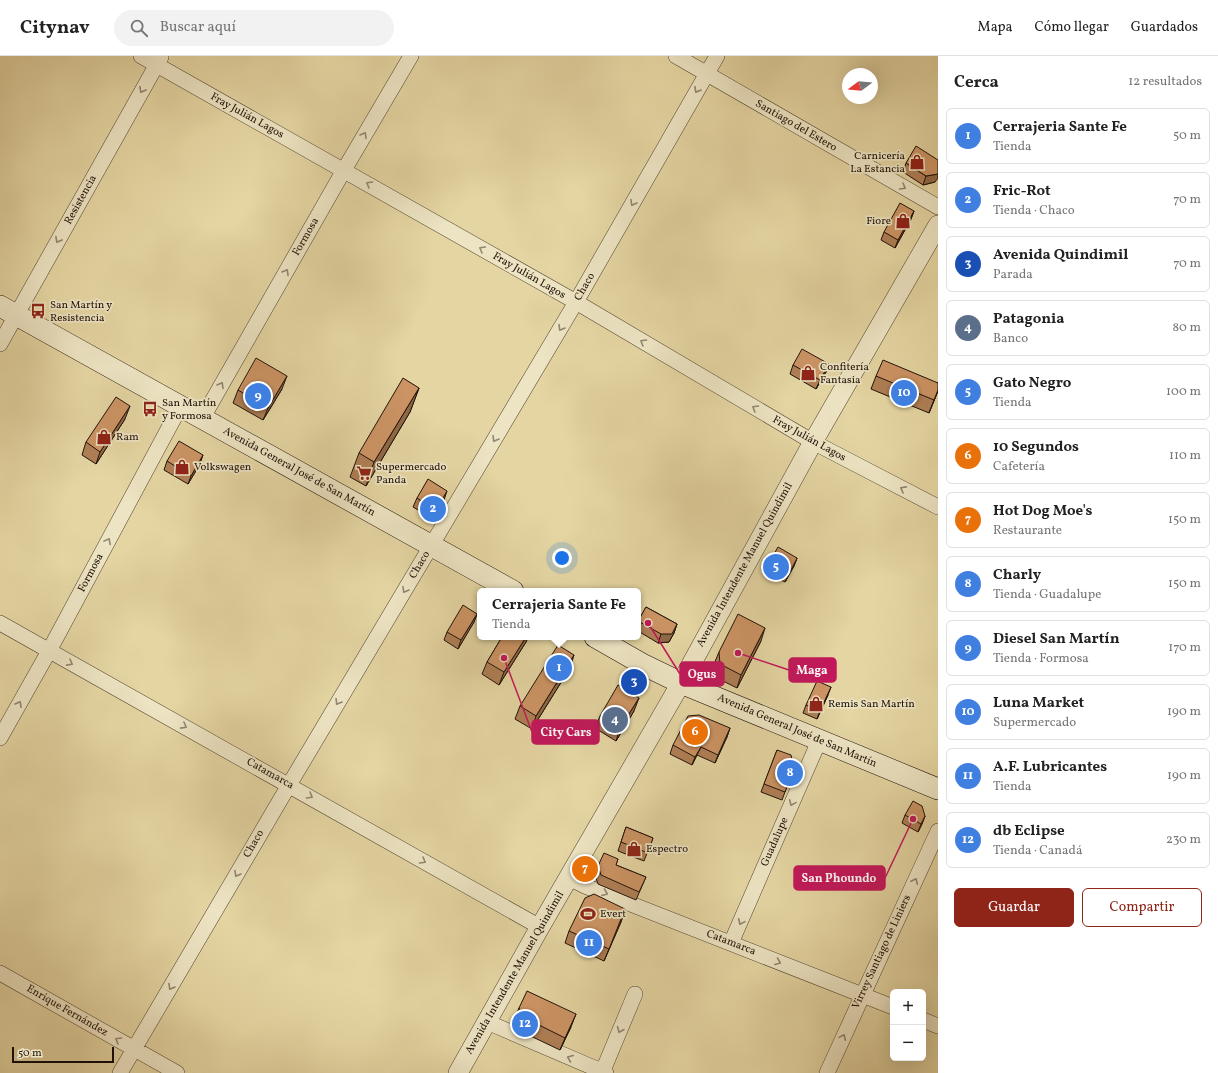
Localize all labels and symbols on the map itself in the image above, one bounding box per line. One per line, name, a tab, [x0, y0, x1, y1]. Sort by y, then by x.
north arrow	[842, 68, 878, 104]
one-way arrow	[140, 86, 147, 93]
one-way arrow	[695, 86, 702, 93]
street label: Fray Julián Lagos	[208, 90, 287, 143]
street label: Santiago del Estero	[752, 96, 840, 156]
one-way arrow	[360, 132, 367, 139]
place label: Carnicería La Estancia	[850, 149, 906, 177]
shop icon: Carnicería La Estancia	[908, 153, 926, 171]
street label: Resistencia	[61, 172, 101, 227]
one-way arrow	[366, 182, 373, 189]
one-way arrow	[899, 183, 907, 190]
one-way arrow	[630, 199, 637, 206]
shop icon: Fiore	[894, 212, 912, 230]
place label: Fiore	[866, 214, 891, 229]
street label: Formosa	[289, 215, 323, 259]
one-way arrow	[56, 236, 63, 243]
one-way arrow	[479, 246, 486, 253]
street label: Fray Julián Lagos	[490, 249, 568, 303]
one-way arrow	[281, 269, 288, 276]
street label: Chaco	[571, 270, 599, 304]
place label: San Martín y Resistencia	[50, 298, 112, 326]
bus stop icon: San Martín y Resistencia	[29, 302, 47, 320]
one-way arrow	[558, 324, 566, 331]
one-way arrow	[640, 339, 647, 346]
place label: Confitería Fantasia	[820, 360, 869, 388]
shop icon: Confitería Fantasia	[799, 364, 817, 382]
pin: 10	[891, 378, 917, 408]
pin: 9	[245, 381, 271, 411]
one-way arrow	[217, 382, 224, 389]
place label: San Martín y Formosa	[162, 396, 217, 424]
bus stop icon: San Martín y Formosa	[141, 400, 159, 418]
one-way arrow	[752, 405, 759, 412]
street label: Fray Julián Lagos	[770, 413, 849, 466]
street label: Avenida General José de San Martín	[220, 424, 378, 520]
shop icon: Ram	[95, 428, 113, 446]
place label: Ram	[116, 430, 139, 445]
one-way arrow	[492, 435, 499, 442]
shop icon: Volkswagen	[173, 458, 191, 476]
place label: Volkswagen	[194, 460, 252, 475]
place label: Supermercado Panda	[376, 460, 447, 488]
supermarket icon: Supermercado Panda	[355, 464, 373, 482]
street label: Avenida Intendente Manuel Quindimil	[693, 480, 797, 650]
one-way arrow	[900, 487, 908, 494]
pin: 2	[420, 494, 446, 524]
one-way arrow	[104, 537, 111, 545]
street label: Chaco	[406, 548, 434, 582]
your location	[552, 548, 572, 568]
street label: Formosa	[75, 551, 108, 595]
pin: 5	[763, 552, 789, 582]
one-way arrow	[402, 586, 409, 593]
pin: 1	[546, 653, 572, 683]
one-way arrow	[66, 658, 74, 665]
callout: Maga	[789, 658, 836, 682]
callout: Ogus	[680, 662, 724, 686]
text: Maga	[796, 663, 828, 679]
pin: 3	[621, 667, 647, 697]
text: Ogus	[688, 667, 717, 683]
street label: Avenida General José de San Martín	[715, 690, 879, 772]
shop icon: Remis San Martín	[807, 695, 825, 713]
place label: Remis San Martín	[828, 697, 915, 712]
one-way arrow	[336, 698, 343, 705]
one-way arrow	[15, 701, 22, 708]
pin: 4	[602, 705, 628, 735]
pin: 6	[682, 717, 708, 747]
callout: City Cars	[532, 720, 599, 744]
one-way arrow	[180, 722, 187, 729]
text: City Cars	[541, 725, 592, 741]
street label: Catamarca	[244, 755, 297, 793]
pin: 8	[777, 758, 803, 788]
one-way arrow	[306, 792, 313, 799]
one-way arrow	[789, 799, 797, 806]
street label: Guadalupe	[757, 815, 793, 869]
street label: Chaco	[240, 827, 268, 861]
shop icon: Espectro	[625, 840, 643, 858]
place label: Espectro	[646, 842, 688, 857]
pin: 7	[572, 854, 598, 884]
one-way arrow	[419, 856, 426, 863]
callout: San Phoundo	[794, 866, 885, 890]
one-way arrow	[234, 870, 241, 878]
text: San Phoundo	[802, 871, 877, 887]
one-way arrow	[910, 878, 918, 885]
street label: Avenida Intendente Manuel Quindimil	[462, 889, 568, 1057]
one-way arrow	[601, 889, 608, 897]
street label: Virrey Santiago de Liniers	[849, 892, 915, 1012]
sports icon: Evert	[579, 905, 597, 923]
place label: Evert	[600, 907, 626, 922]
one-way arrow	[737, 918, 745, 925]
street label: Catamarca	[704, 927, 758, 960]
pin: 11	[576, 928, 602, 958]
one-way arrow	[774, 957, 781, 965]
street label: Enrique Fernández	[24, 982, 111, 1041]
one-way arrow	[168, 983, 176, 990]
pin: 12	[512, 1009, 538, 1039]
one-way arrow	[617, 1026, 625, 1034]
one-way arrow	[838, 1034, 846, 1041]
one-way arrow	[115, 1037, 123, 1044]
scale bar	[12, 1045, 114, 1064]
one-way arrow	[567, 1055, 575, 1063]

